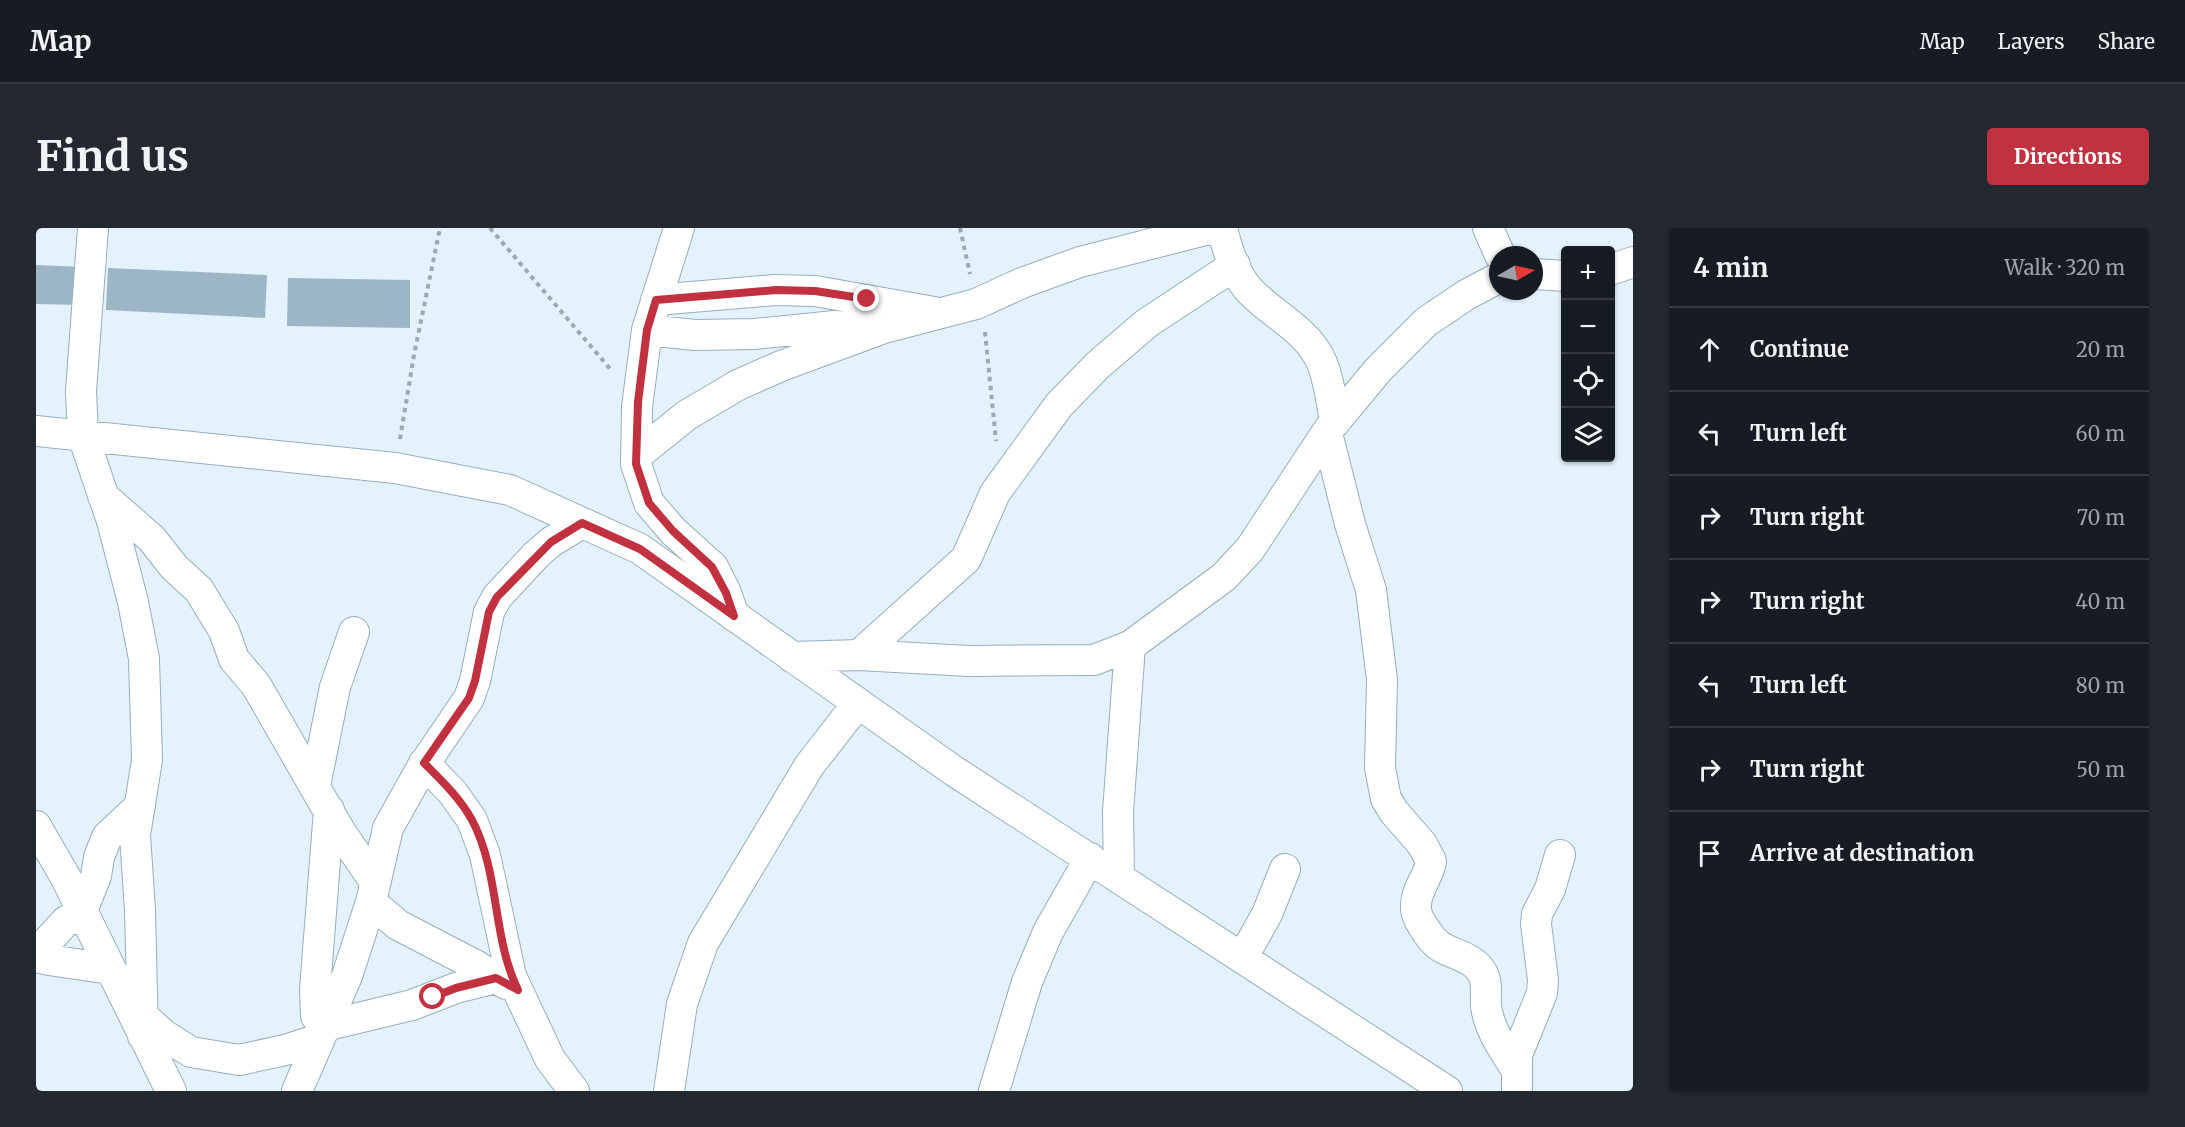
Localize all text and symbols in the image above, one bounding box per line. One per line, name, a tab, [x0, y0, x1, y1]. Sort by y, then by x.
text: Map	[30, 23, 92, 59]
text: Map	[1920, 28, 1965, 55]
text: Layers	[1998, 28, 2065, 55]
text: Share	[2098, 28, 2155, 55]
button: Directions	[1987, 128, 2149, 185]
text: Find us	[36, 130, 189, 182]
north arrow	[1489, 246, 1543, 300]
map controls	[1561, 246, 1615, 462]
button: +	[1561, 246, 1615, 300]
text: 4 min	[1693, 251, 1768, 284]
text: Walk · 320 m	[2005, 255, 2125, 280]
route end	[853, 285, 879, 311]
button: −	[1561, 300, 1615, 354]
icon: ahead	[1693, 333, 1726, 366]
text: Continue	[1750, 335, 1849, 363]
text: 20 m	[2076, 337, 2125, 362]
button: locate	[1561, 354, 1615, 408]
button: layers	[1561, 408, 1615, 462]
icon: left	[1693, 417, 1726, 450]
text: Turn left	[1750, 419, 1847, 447]
text: 60 m	[2075, 421, 2125, 446]
icon: right	[1693, 501, 1726, 534]
text: Turn right	[1750, 503, 1864, 531]
text: 70 m	[2077, 505, 2125, 530]
icon: right	[1693, 585, 1726, 618]
text: Turn right	[1750, 587, 1864, 615]
text: 40 m	[2075, 589, 2125, 614]
icon: left	[1693, 669, 1726, 702]
text: Turn left	[1750, 671, 1847, 699]
text: 80 m	[2076, 673, 2125, 698]
icon: right	[1693, 753, 1726, 786]
text: Turn right	[1750, 755, 1864, 783]
text: 50 m	[2076, 757, 2125, 782]
icon: arrive	[1693, 837, 1726, 870]
text: Arrive at destination	[1750, 839, 1974, 867]
route start	[419, 983, 445, 1009]

